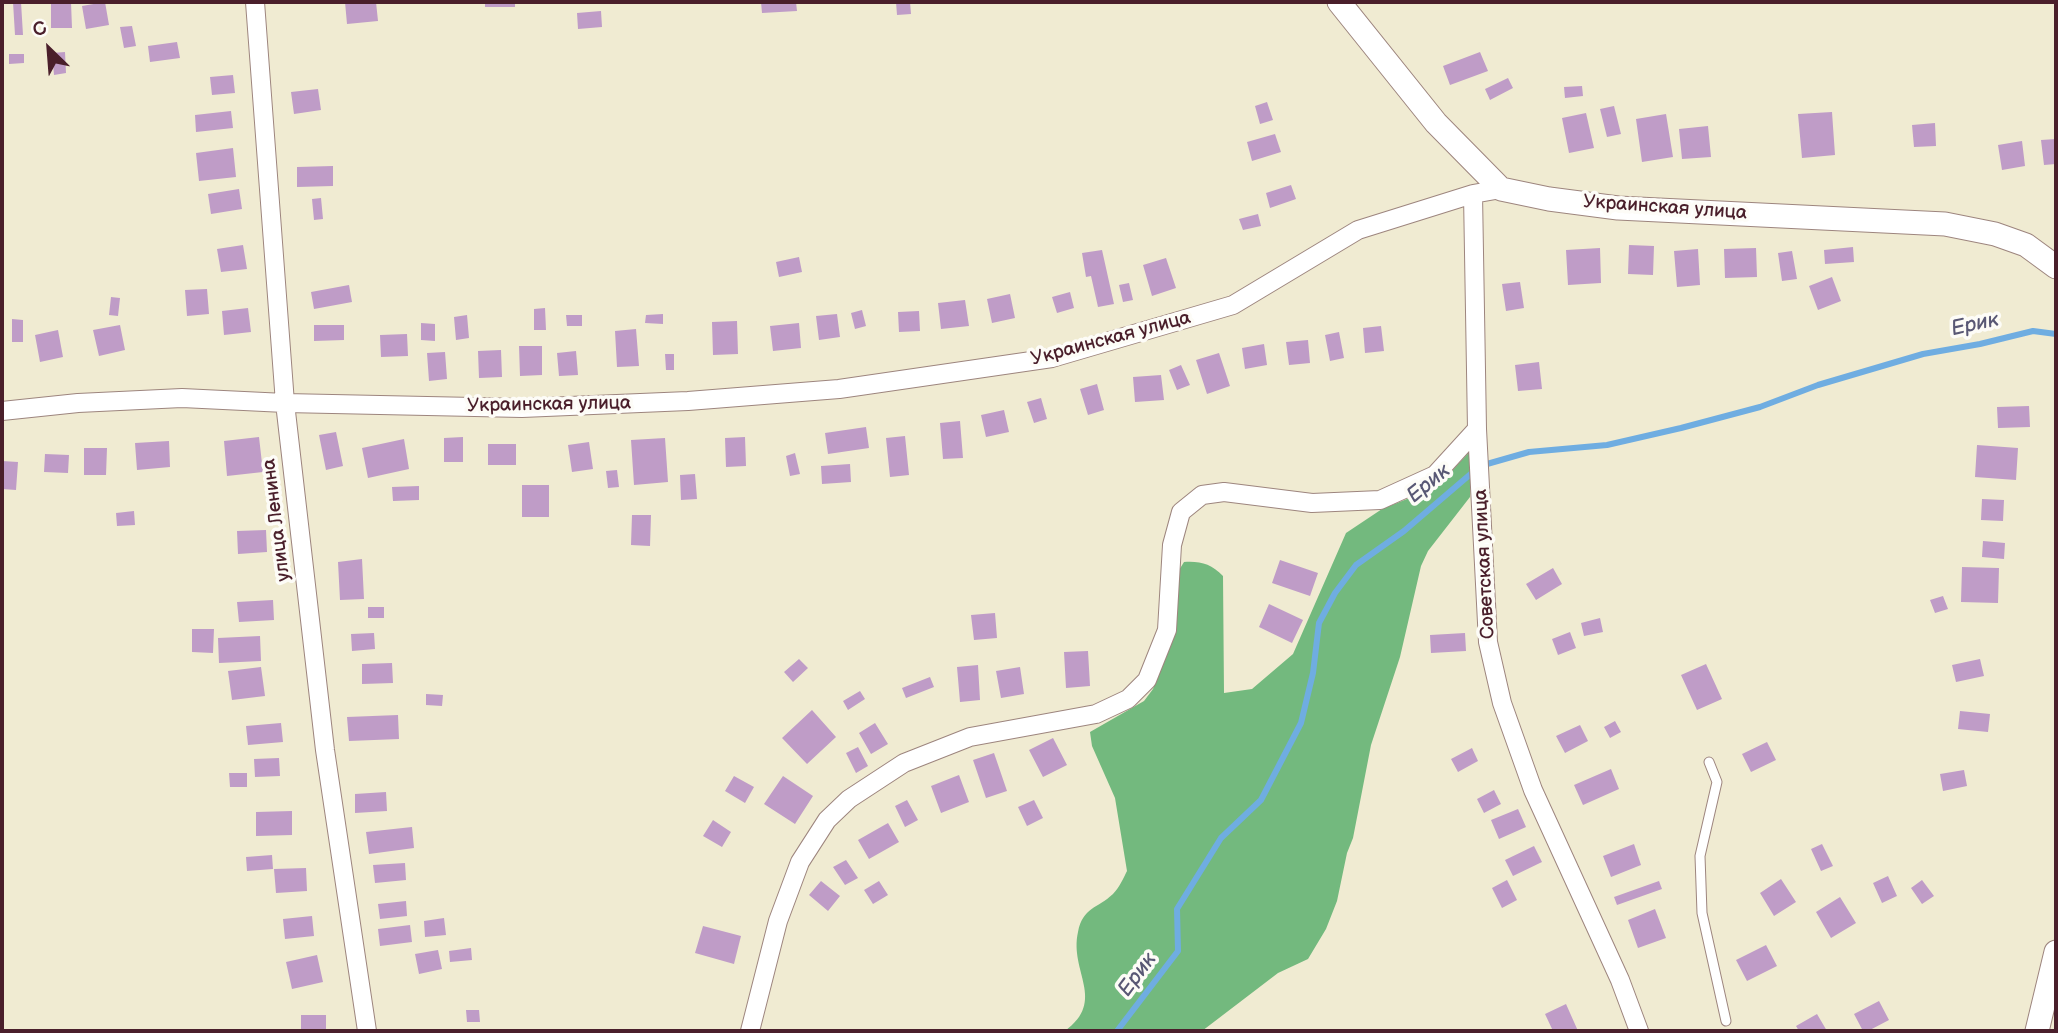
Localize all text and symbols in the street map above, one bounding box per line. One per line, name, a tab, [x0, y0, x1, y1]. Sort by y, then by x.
north arrow	[14, 14, 84, 84]
text: С	[29, 16, 51, 43]
street label: Украинская улица	[1582, 191, 1748, 225]
street label: Украинская улица	[1029, 307, 1193, 371]
water label: Ерик	[1949, 308, 2001, 342]
street label: Украинская улица	[467, 392, 631, 418]
street label: улица Ленина	[258, 457, 296, 583]
water label: Ерик	[1402, 459, 1456, 509]
street label: Советская улица	[1470, 488, 1500, 640]
water label: Ерик	[1113, 948, 1163, 1002]

